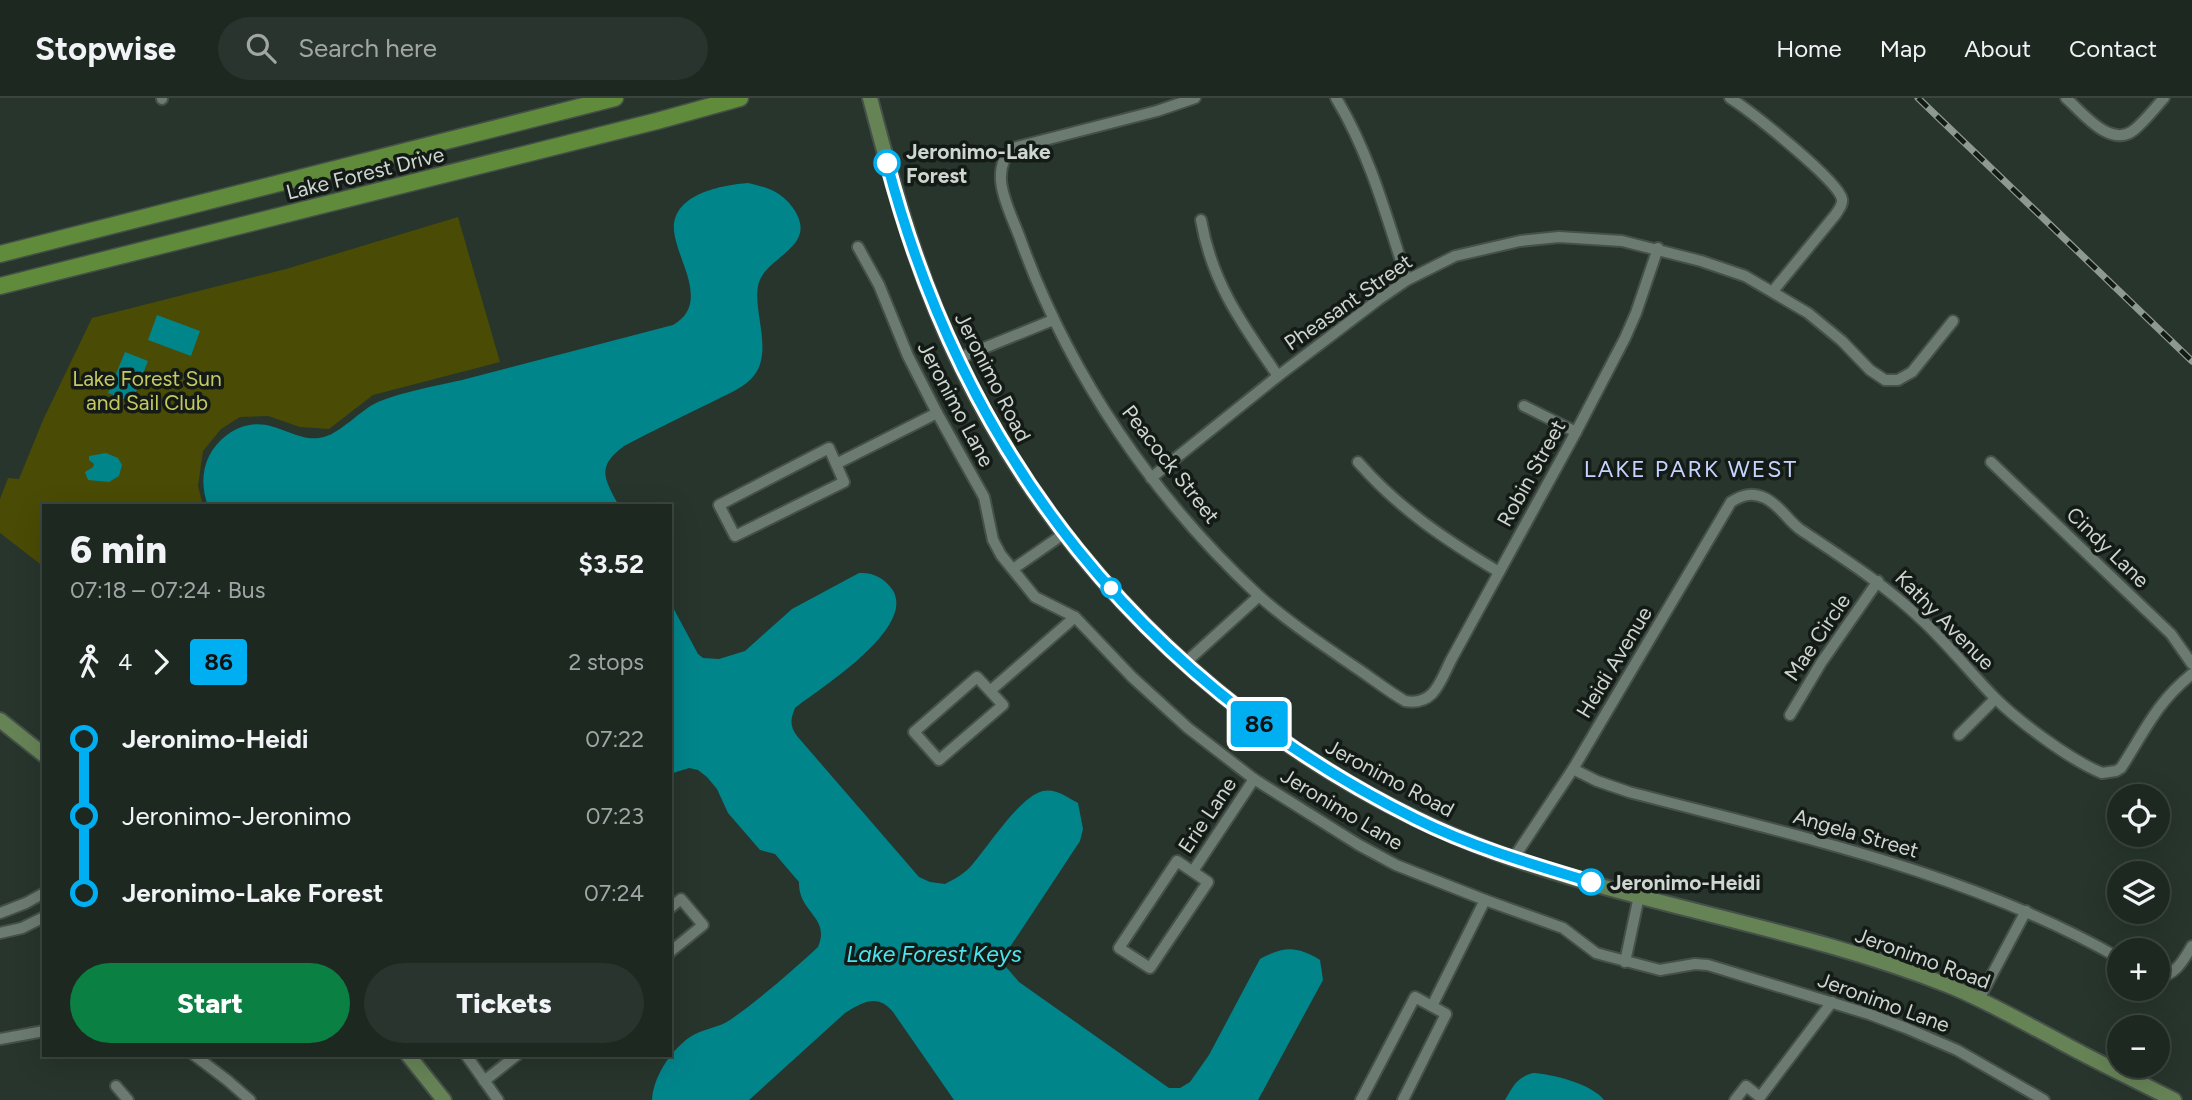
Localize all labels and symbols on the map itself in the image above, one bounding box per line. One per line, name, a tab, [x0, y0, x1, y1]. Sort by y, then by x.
place label: Jeronimo-Lake Forest	[906, 139, 1051, 188]
street label: Lake Forest Drive	[284, 141, 446, 205]
marker: Jeronimo-Lake Forest	[874, 150, 900, 176]
street label: Pheasant Street	[1279, 249, 1417, 355]
street label: Jeronimo Road	[950, 308, 1036, 446]
street label: Jeronimo Lane	[913, 337, 999, 471]
park label: Lake Forest Sun and Sail Club	[72, 366, 222, 415]
street label: Peacock Street	[1117, 400, 1225, 528]
street label: Robin Street	[1491, 415, 1571, 531]
district label: LAKE PARK WEST	[1584, 455, 1798, 483]
street label: Cindy Lane	[2062, 502, 2154, 592]
street label: Kathy Avenue	[1890, 565, 2000, 675]
unlabelled marker	[1101, 578, 1121, 598]
street label: Mae Circle	[1779, 589, 1855, 685]
street label: Heidi Avenue	[1571, 602, 1657, 722]
line badge: 86	[1228, 701, 1290, 747]
street label: Jeronimo Road	[1322, 734, 1458, 822]
street label: Jeronimo Lane	[1276, 763, 1408, 855]
street label: Erie Lane	[1173, 772, 1241, 858]
street label: Angela Street	[1791, 803, 1922, 863]
marker: Jeronimo-Heidi	[1578, 869, 1604, 895]
place label: Jeronimo-Heidi	[1610, 870, 1761, 895]
street label: Jeronimo Road	[1852, 922, 1994, 994]
water label: Lake Forest Keys	[846, 940, 1022, 968]
street label: Jeronimo Lane	[1815, 967, 1953, 1037]

